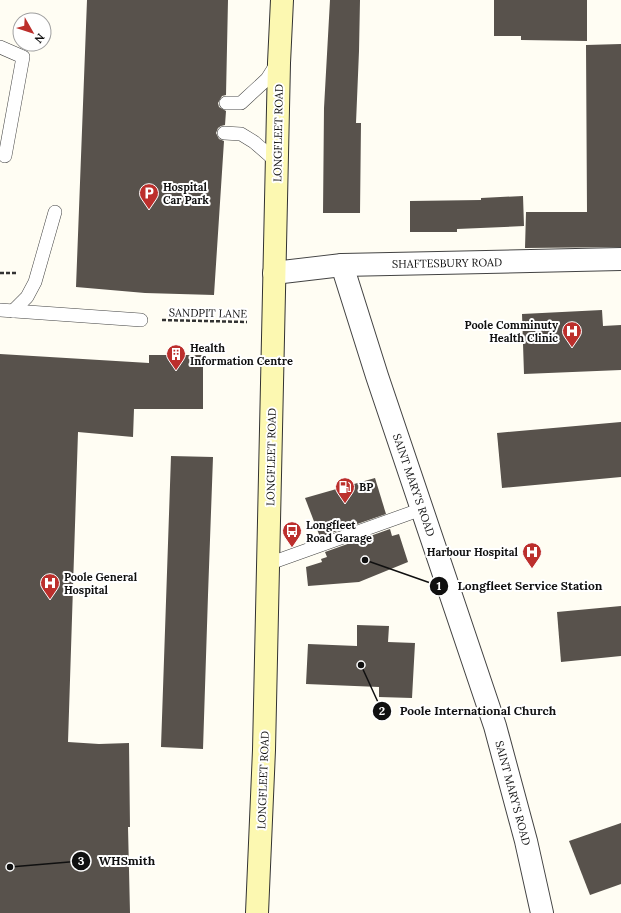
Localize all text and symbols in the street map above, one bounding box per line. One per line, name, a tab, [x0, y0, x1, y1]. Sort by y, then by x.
north arrow	[12, 12, 52, 52]
text: N	[31, 31, 48, 46]
street label: LONGFLEET ROAD	[270, 84, 286, 182]
place label: Hospital Car Park	[163, 180, 209, 207]
parking icon: Hospital Car Park	[138, 182, 160, 210]
street label: SHAFTESBURY ROAD	[392, 255, 502, 271]
street label: SANDPIT LANE	[169, 305, 248, 321]
place label: Poole Comminuty Health Clinic	[465, 318, 559, 345]
hospital icon: Poole Comminuty Health Clinic	[561, 320, 583, 348]
place label: Health Information Centre	[190, 341, 293, 368]
building icon: Health Information Centre	[165, 343, 187, 371]
street label: LONGFLEET ROAD	[263, 408, 279, 506]
street label: SAINT MARY'S ROAD	[390, 432, 438, 538]
fuel station icon: BP	[334, 476, 356, 504]
place label: BP	[359, 480, 373, 494]
place label: Longfleet Road Garage	[306, 518, 372, 545]
bus stop icon: Longfleet Road Garage	[281, 520, 303, 548]
hospital icon: Harbour Hospital	[521, 541, 543, 569]
place label: Harbour Hospital	[427, 545, 519, 559]
place label: Poole General Hospital	[64, 570, 138, 597]
hospital icon: Poole General Hospital	[39, 572, 61, 600]
callout: Longfleet Service Station	[429, 574, 610, 598]
text: 1	[437, 578, 442, 593]
text: Longfleet Service Station	[458, 578, 603, 593]
callout: Poole International Church	[372, 699, 564, 723]
text: 2	[379, 703, 385, 718]
text: Poole International Church	[400, 703, 557, 718]
street label: LONGFLEET ROAD	[254, 731, 272, 829]
street label: SAINT MARY'S ROAD	[492, 739, 534, 847]
callout: WHSmith	[71, 849, 163, 873]
text: 3	[78, 853, 85, 868]
text: WHSmith	[99, 853, 156, 868]

